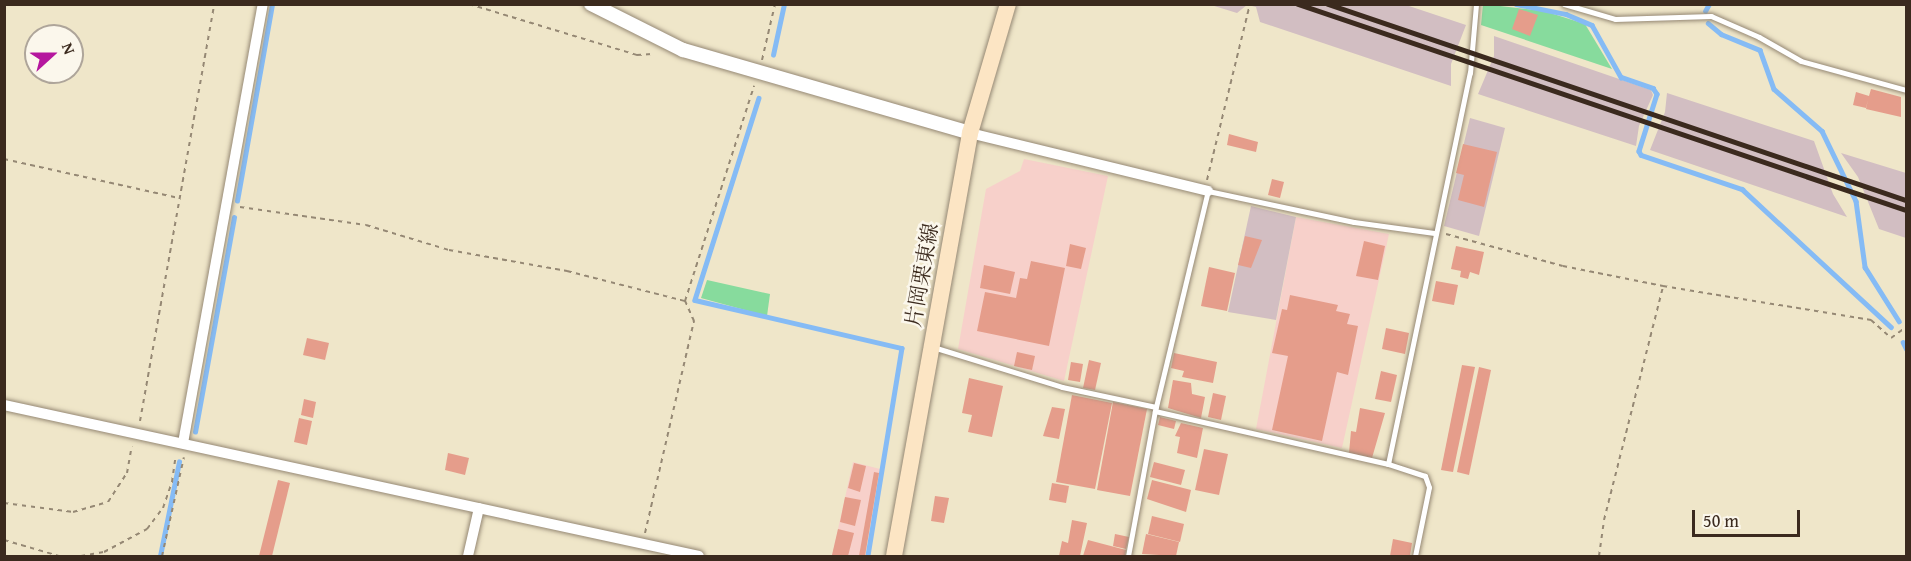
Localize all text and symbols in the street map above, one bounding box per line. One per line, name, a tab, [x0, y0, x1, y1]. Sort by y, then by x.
north arrow	[24, 24, 84, 84]
text: N	[56, 39, 82, 58]
street label: 片岡栗東線	[900, 221, 944, 329]
scale bar	[1695, 498, 1803, 536]
text: 50 m	[1703, 507, 1739, 534]

